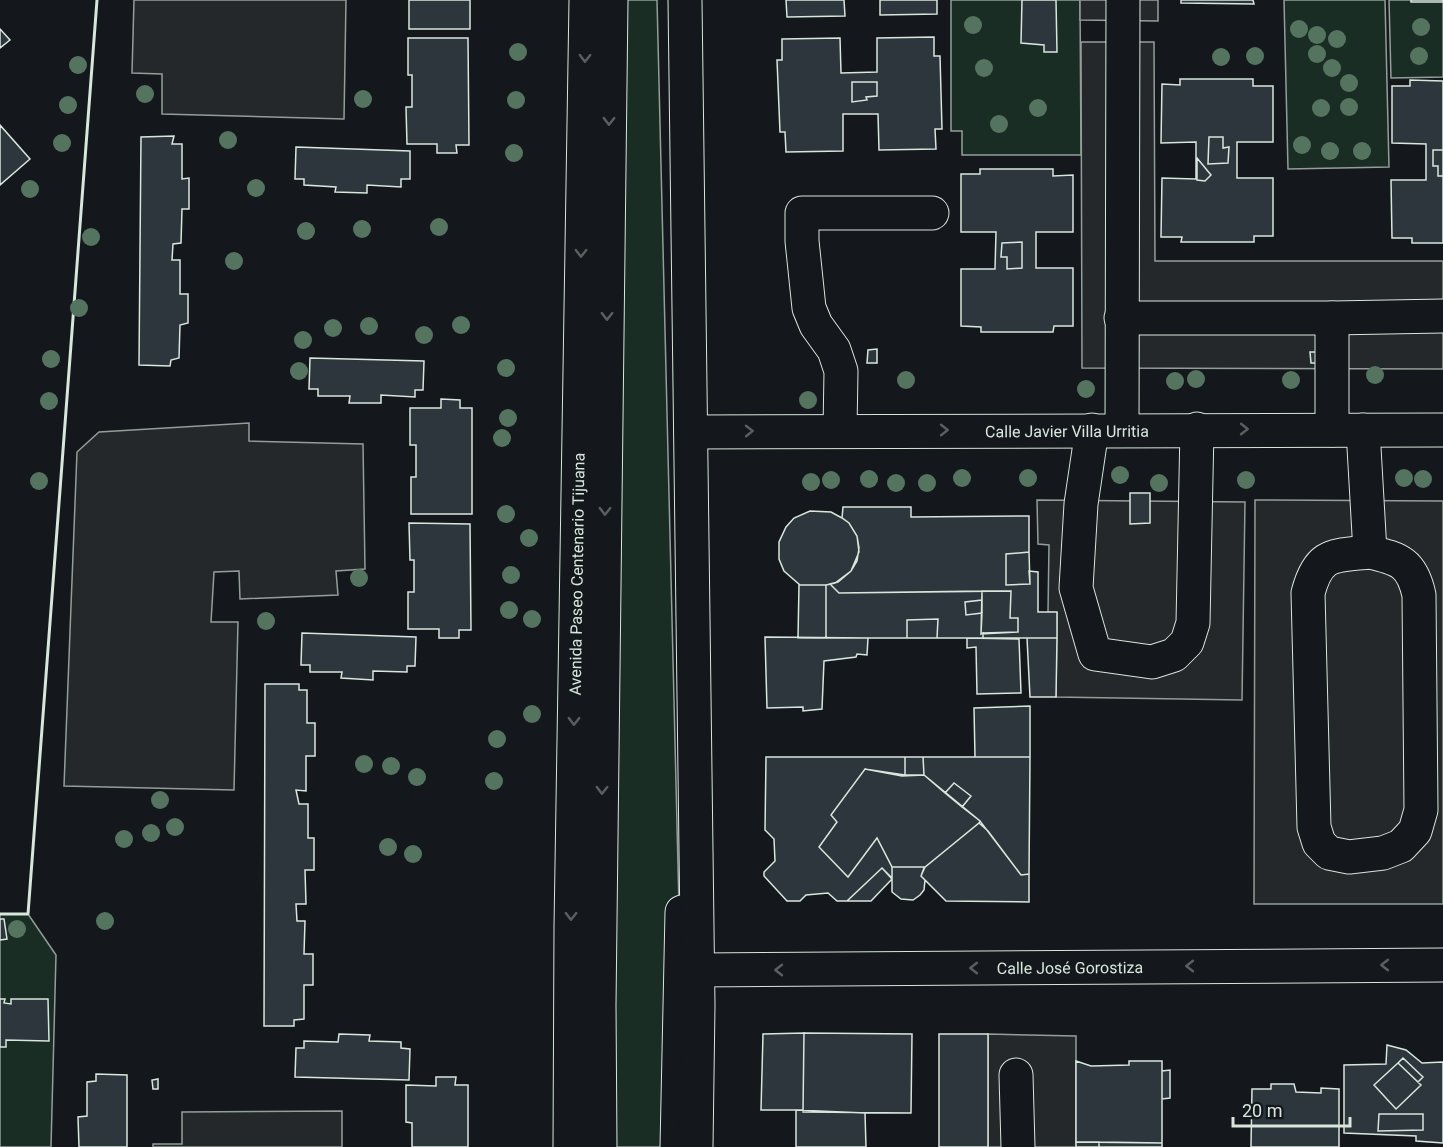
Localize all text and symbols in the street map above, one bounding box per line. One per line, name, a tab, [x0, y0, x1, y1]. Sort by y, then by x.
one-way arrow	[578, 54, 591, 63]
one-way arrow	[603, 117, 615, 126]
one-way arrow	[575, 249, 587, 258]
one-way arrow	[601, 312, 613, 321]
street label: Calle Javier Villa Urritia	[985, 421, 1149, 441]
one-way arrow	[1240, 423, 1249, 435]
one-way arrow	[940, 424, 949, 436]
one-way arrow	[745, 425, 754, 437]
street label: Avenida Paseo Centenario Tijuana	[565, 453, 588, 696]
one-way arrow	[599, 507, 611, 516]
one-way arrow	[567, 717, 580, 726]
one-way arrow	[596, 786, 608, 795]
one-way arrow	[564, 912, 577, 921]
street label: Calle José Gorostiza	[997, 958, 1143, 977]
one-way arrow	[1380, 959, 1389, 971]
one-way arrow	[1185, 960, 1194, 973]
one-way arrow	[969, 962, 978, 974]
one-way arrow	[774, 964, 783, 976]
scale bar	[1233, 1090, 1350, 1128]
text: 20 m	[1242, 1100, 1282, 1121]

